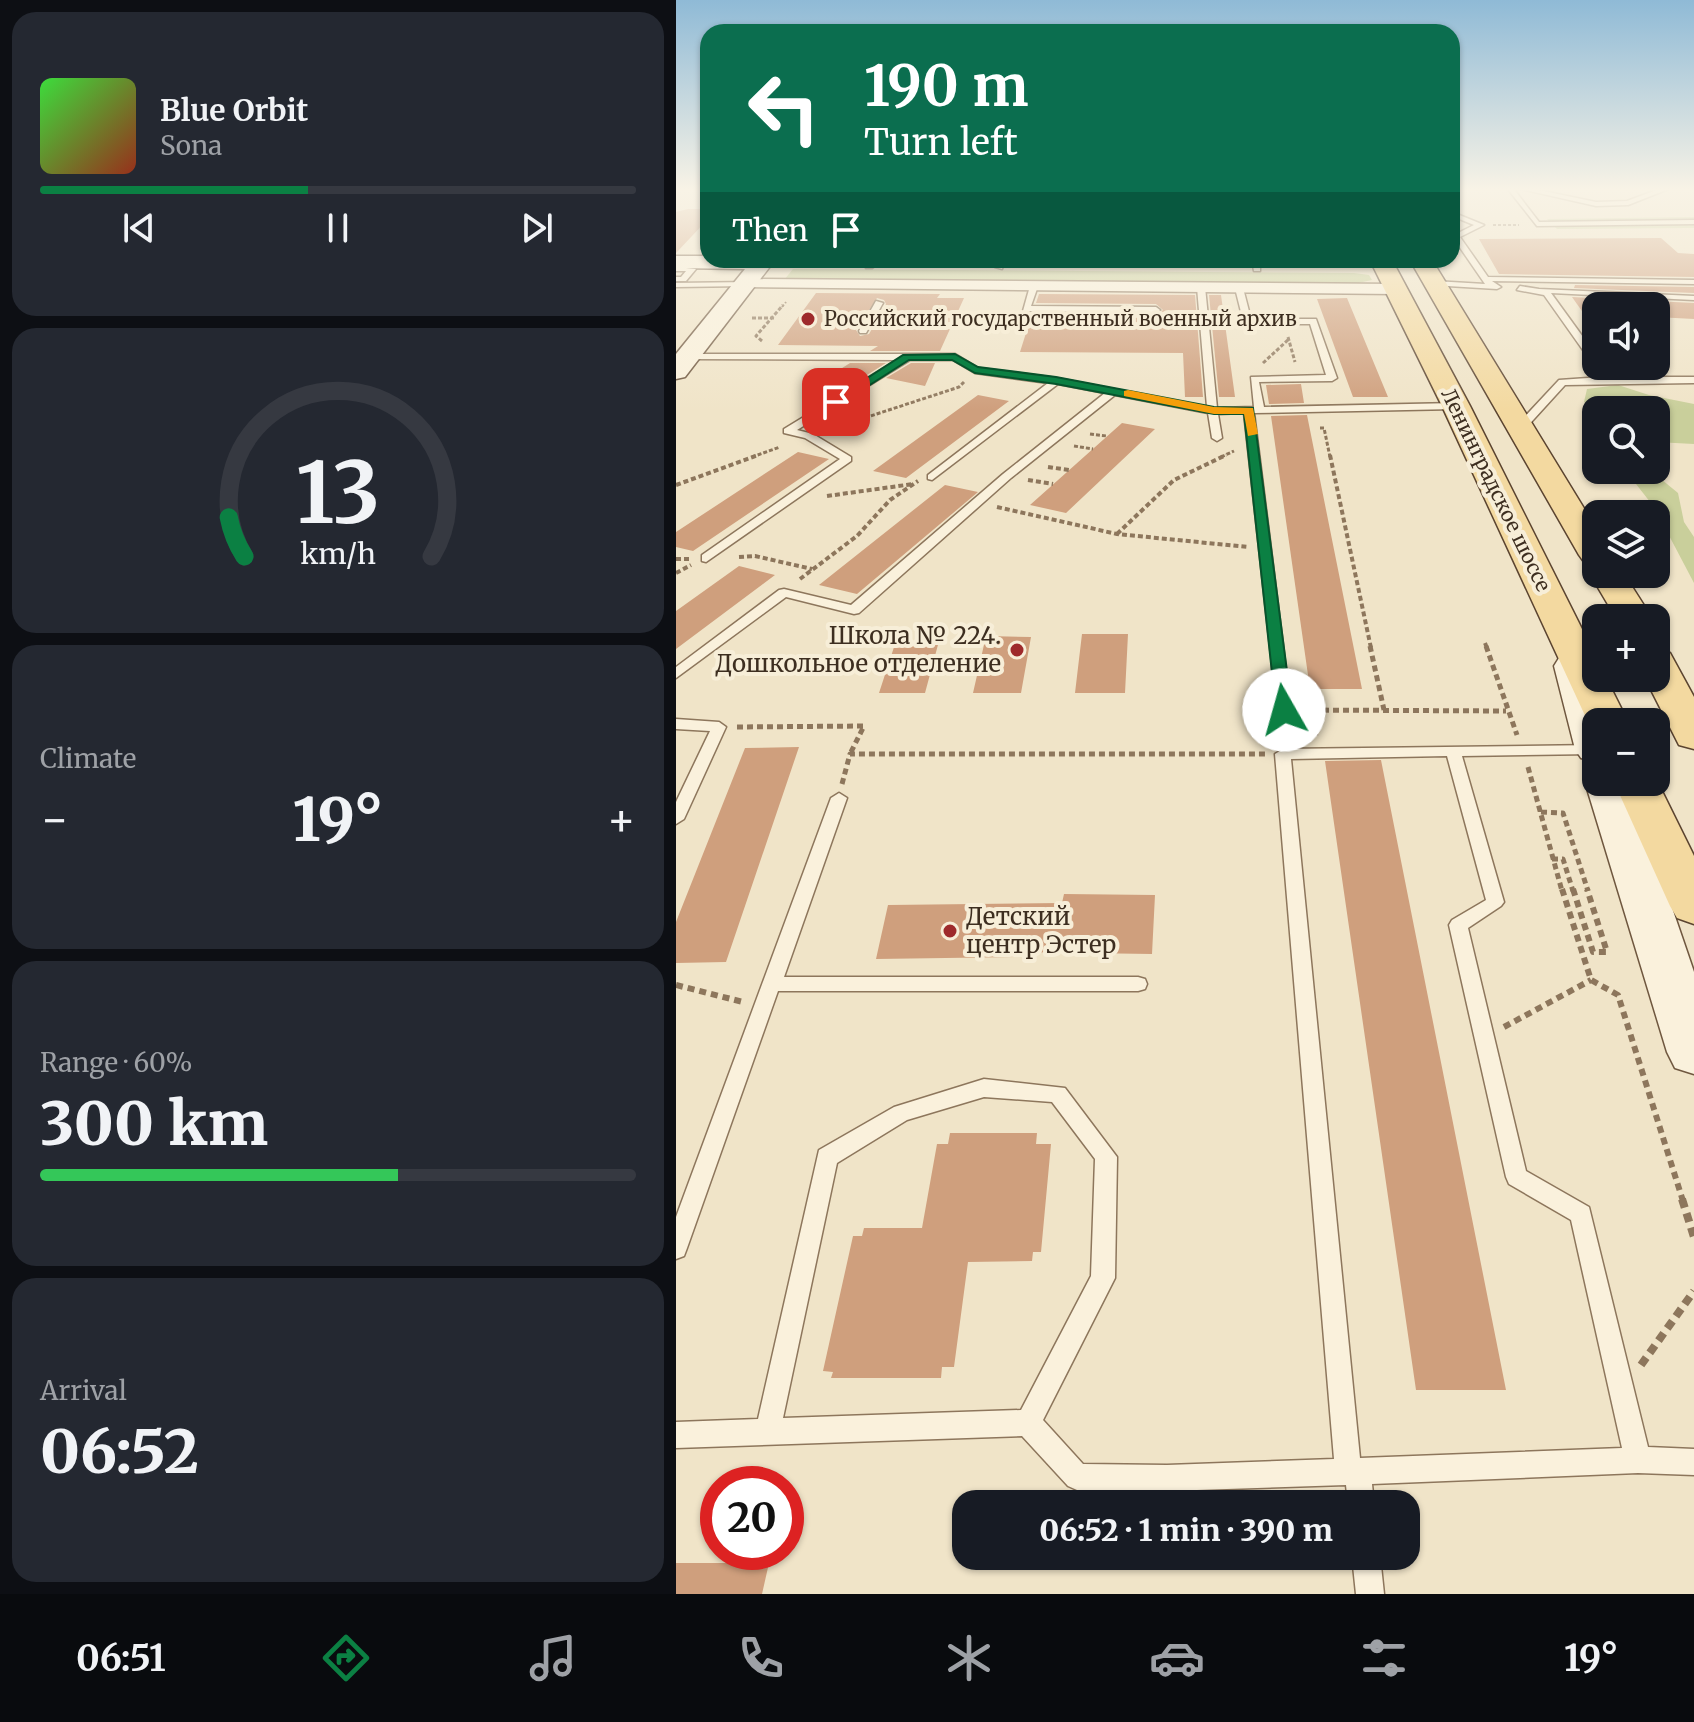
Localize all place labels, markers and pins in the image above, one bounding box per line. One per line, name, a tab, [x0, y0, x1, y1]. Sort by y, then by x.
place label: Российский государственный военный архив	[824, 306, 1297, 331]
marker: Российский государственный военный архив	[799, 310, 817, 328]
pin	[802, 368, 870, 436]
place label: Школа № 224. Дошкольное отделение	[715, 620, 1001, 679]
marker: Школа № 224. Дошкольное отделение	[1008, 641, 1026, 659]
place label: Детский центр Эстер	[966, 901, 1116, 960]
marker: Детский центр Эстер	[941, 922, 959, 940]

